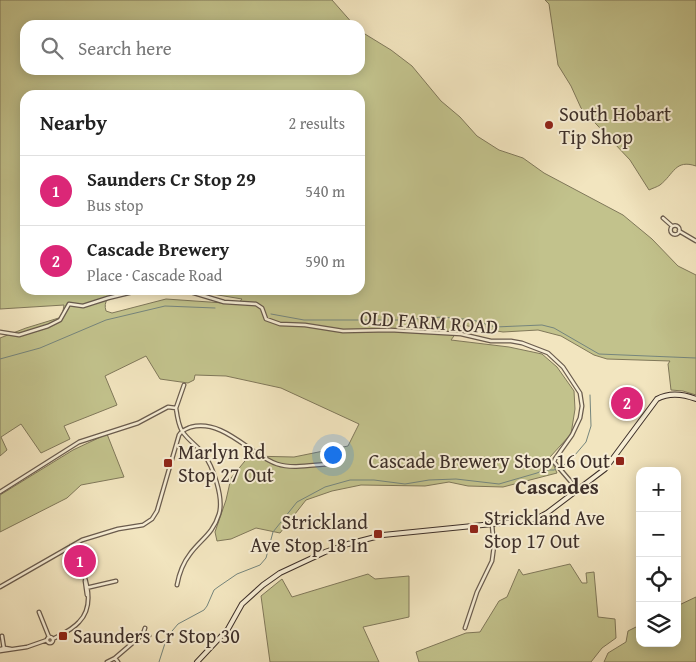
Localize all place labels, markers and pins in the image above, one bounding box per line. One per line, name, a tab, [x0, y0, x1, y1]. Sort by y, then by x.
place label: South Hobart Tip Shop	[559, 99, 671, 151]
marker: South Hobart Tip Shop	[543, 119, 555, 131]
pin: 2	[611, 384, 643, 422]
place label: Marlyn Rd Stop 27 Out	[178, 437, 274, 489]
place label: Cascade Brewery Stop 16 Out	[369, 446, 610, 475]
marker: Cascade Brewery Stop 16 Out	[614, 455, 626, 467]
marker: Marlyn Rd Stop 27 Out	[162, 457, 174, 469]
place label: Strickland Ave Stop 17 Out	[484, 503, 605, 555]
place label: Strickland Ave Stop 18 In	[250, 507, 368, 559]
marker: Strickland Ave Stop 17 Out	[468, 523, 480, 535]
marker: Strickland Ave Stop 18 In	[372, 528, 384, 540]
pin: 1	[64, 542, 96, 580]
place label: Saunders Cr Stop 30	[73, 621, 240, 650]
marker: Saunders Cr Stop 30	[57, 630, 69, 642]

